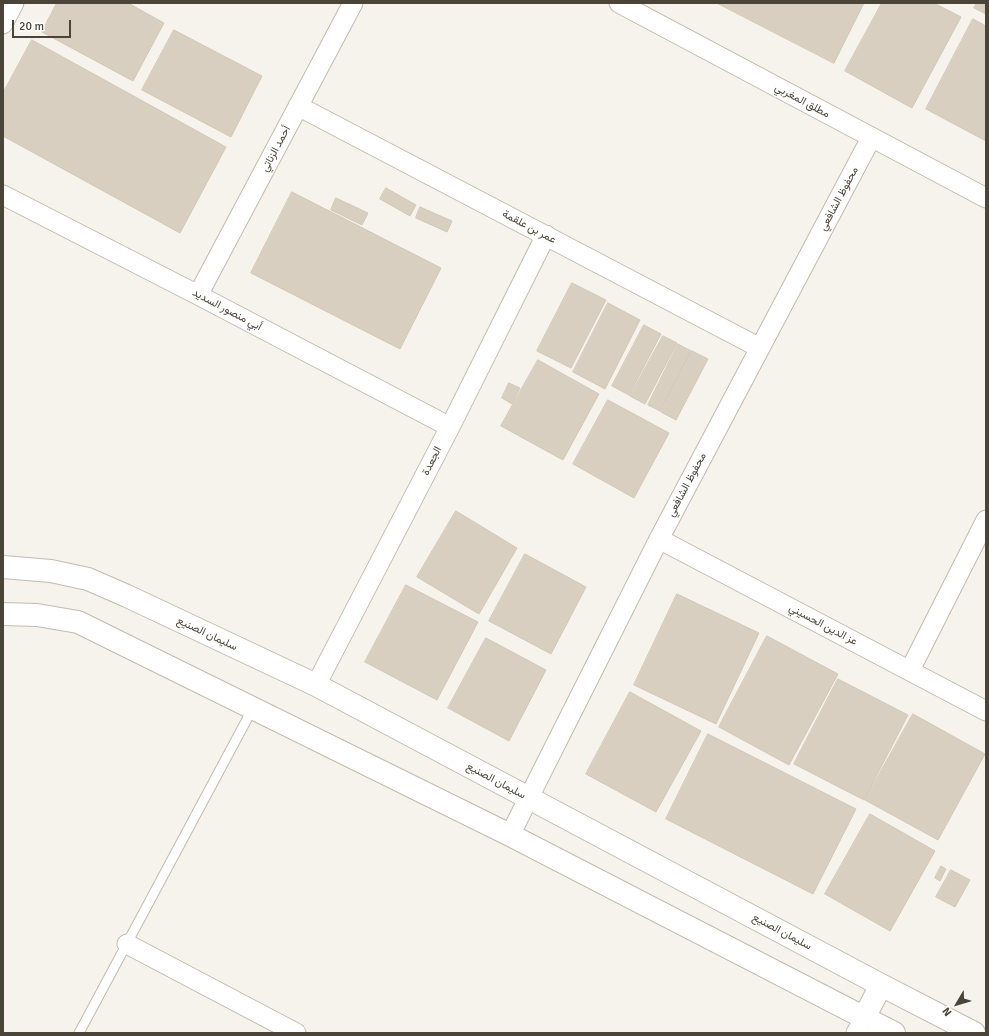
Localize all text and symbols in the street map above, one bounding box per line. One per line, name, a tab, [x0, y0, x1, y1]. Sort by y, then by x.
scale bar	[14, 12, 73, 38]
text: 20 m	[19, 19, 44, 34]
street label: مطلق المغربي	[772, 81, 832, 121]
street label: أحمد الزناتي	[258, 124, 294, 174]
street label: محفوظ الشافعي	[817, 165, 861, 233]
street label: عمر بن علقمة	[500, 207, 558, 247]
street label: أبي منصور السديد	[190, 286, 264, 334]
street label: الجعدة	[419, 444, 445, 478]
street label: محفوظ الشافعي	[665, 451, 709, 519]
street label: عز الدين الحسيني	[787, 601, 859, 649]
street label: سليمان الصنيع	[175, 614, 239, 654]
street label: سليمان الصنيع	[464, 760, 528, 802]
street label: سليمان الصنيع	[750, 911, 814, 953]
north arrow	[937, 984, 977, 1024]
text: N	[940, 1005, 955, 1019]

